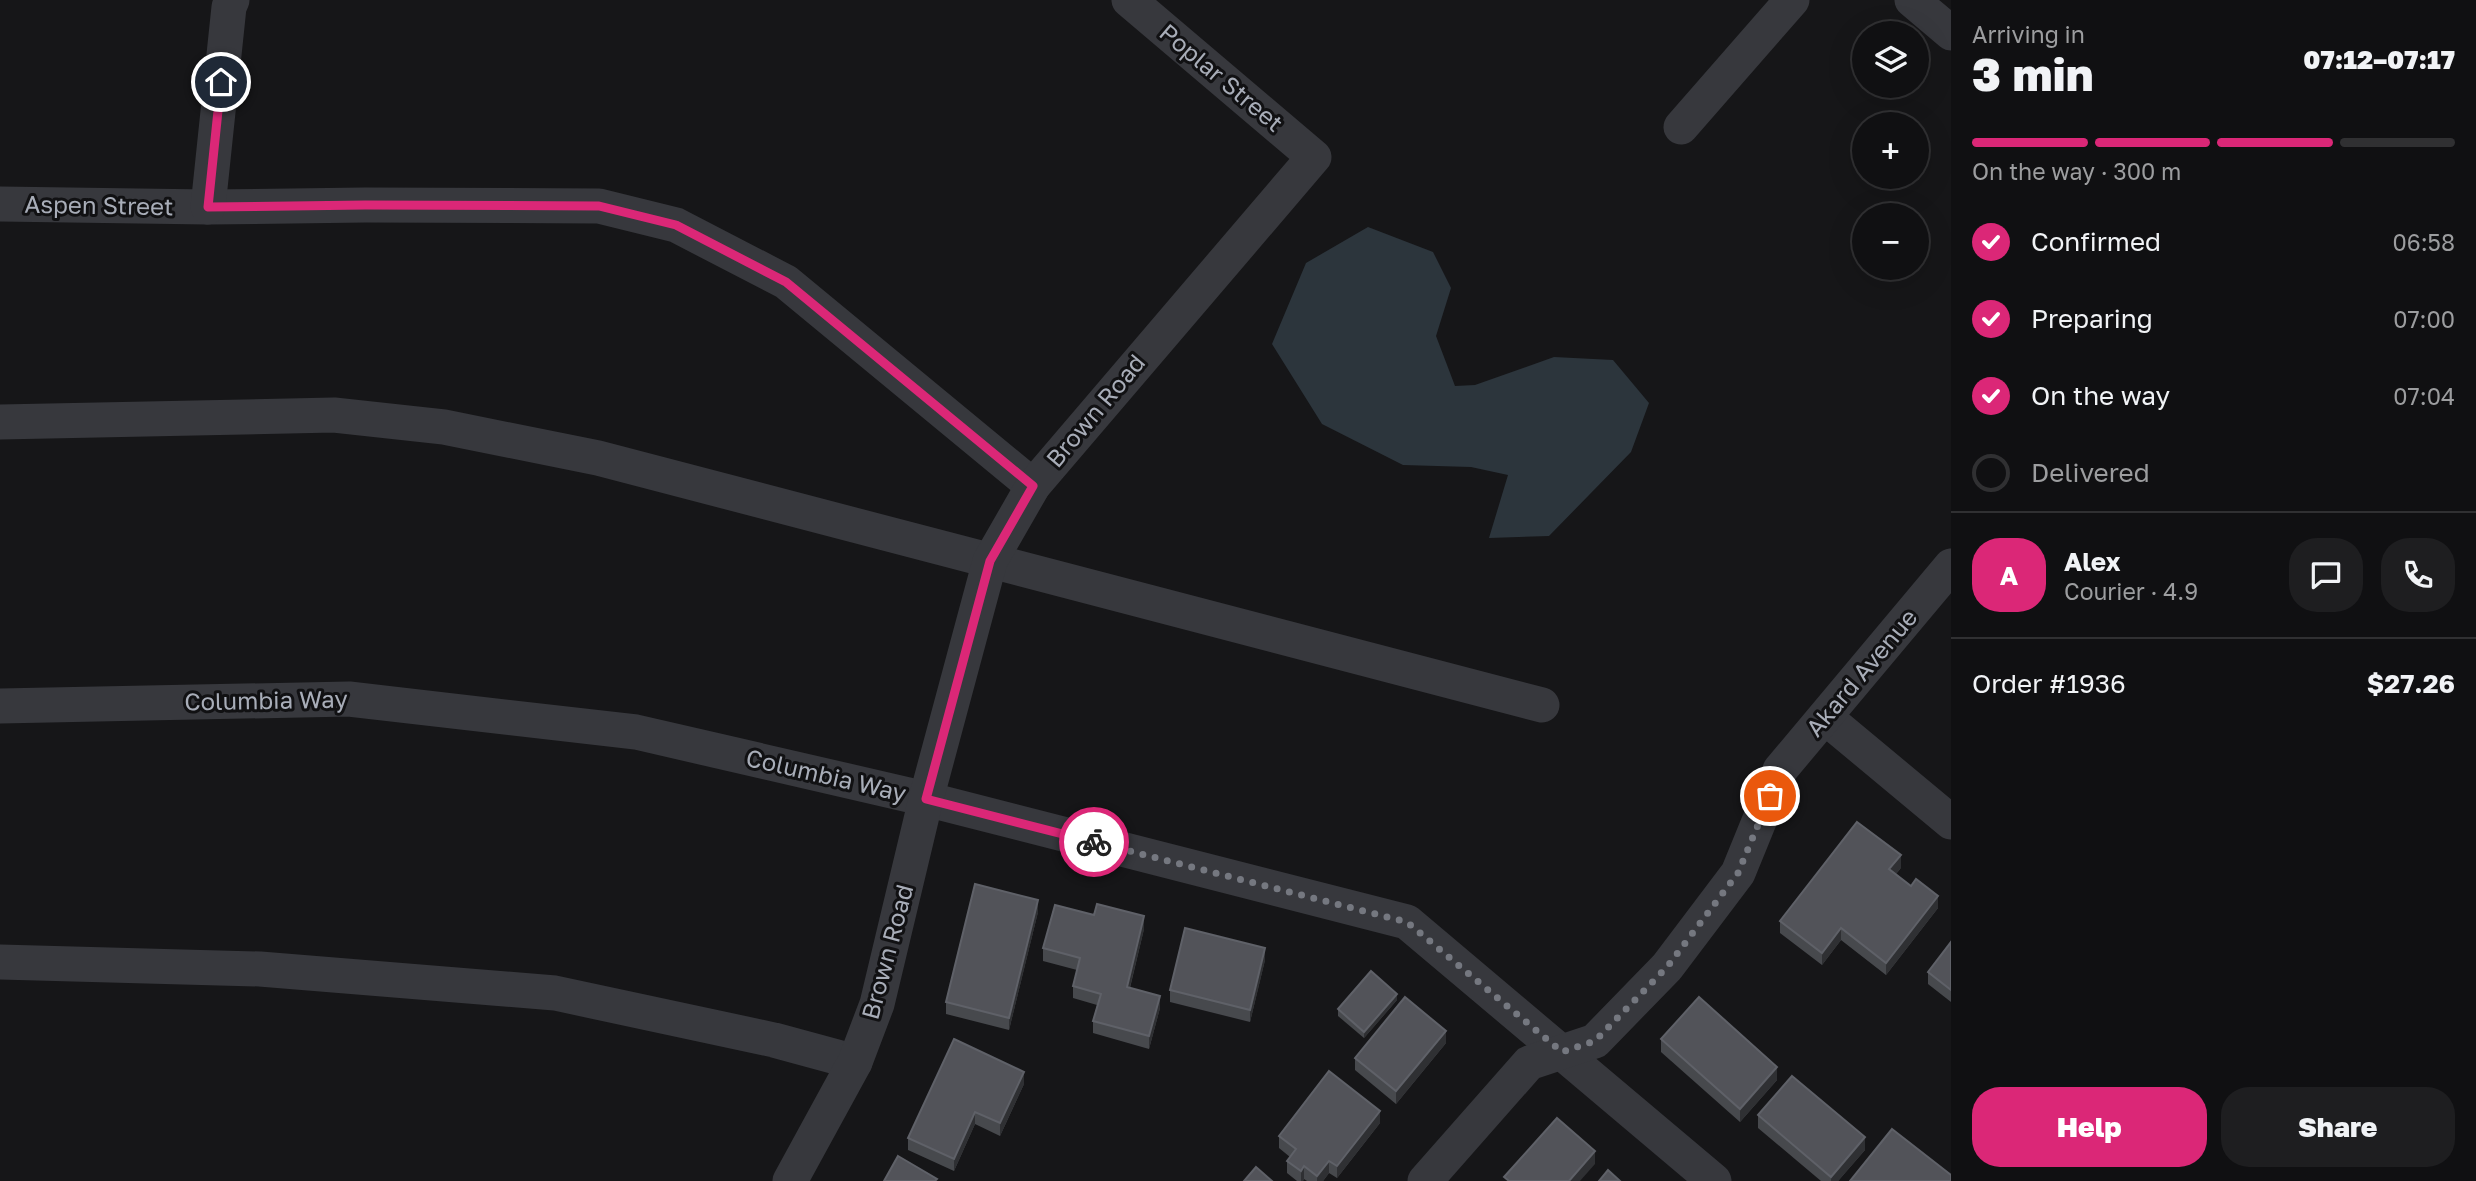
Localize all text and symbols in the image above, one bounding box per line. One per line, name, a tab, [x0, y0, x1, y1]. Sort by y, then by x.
street label: Poplar Street	[1154, 17, 1290, 137]
text: Arriving in	[1972, 20, 2085, 48]
map controls	[1852, 21, 1929, 280]
button: layers	[1852, 21, 1929, 98]
text: 07:12–07:17	[2303, 44, 2455, 75]
text: 3 min	[1972, 46, 2094, 101]
pin	[191, 52, 251, 112]
icon: home	[202, 63, 240, 101]
button: +	[1852, 112, 1929, 189]
text: On the way · 300 m	[1972, 157, 2181, 185]
street label: Aspen Street	[24, 189, 174, 220]
button: −	[1852, 203, 1929, 280]
icon: check	[1972, 223, 2010, 261]
text: Confirmed	[2031, 226, 2161, 257]
text: 06:58	[2393, 228, 2455, 256]
icon: check	[1972, 300, 2010, 338]
text: Preparing	[2031, 303, 2153, 334]
text: 07:00	[2393, 305, 2455, 333]
street label: Brown Road	[1039, 348, 1150, 472]
icon: check	[1972, 377, 2010, 415]
text: On the way	[2031, 380, 2170, 411]
text: 07:04	[2393, 382, 2455, 410]
text: Delivered	[2031, 457, 2150, 488]
button: chat	[2289, 538, 2363, 612]
button: phone	[2381, 538, 2455, 612]
text: Alex	[2064, 546, 2121, 577]
text: A	[2000, 560, 2018, 591]
text: Courier · 4.9	[2064, 577, 2198, 605]
street label: Akard Avenue	[1799, 602, 1923, 742]
text: Order #1936	[1972, 668, 2126, 699]
text: $27.26	[2367, 668, 2455, 699]
street label: Columbia Way	[184, 684, 348, 715]
street label: Columbia Way	[743, 742, 909, 807]
pin	[1740, 766, 1800, 826]
icon: bag	[1751, 777, 1789, 815]
courier	[1059, 807, 1129, 877]
icon: bike	[1075, 823, 1113, 861]
street label: Brown Road	[855, 881, 918, 1022]
button: Help	[1972, 1087, 2207, 1167]
button: Share	[2221, 1087, 2455, 1167]

